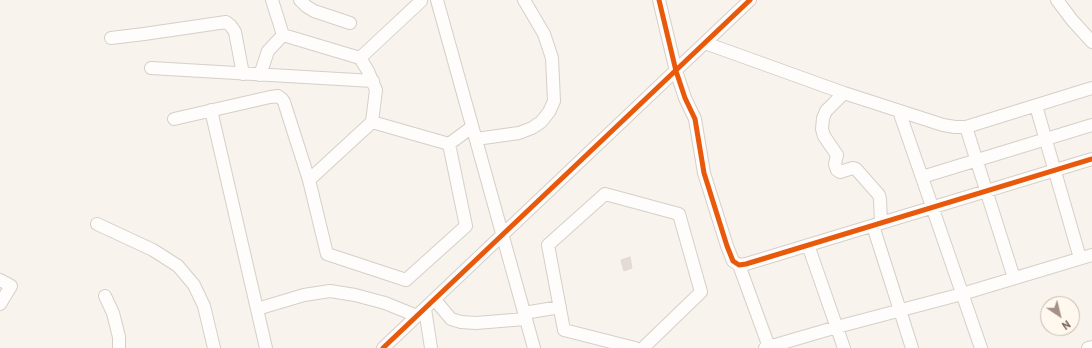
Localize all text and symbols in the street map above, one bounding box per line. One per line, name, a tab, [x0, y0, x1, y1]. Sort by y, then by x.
north arrow	[1040, 296, 1080, 336]
text: N	[1059, 317, 1073, 333]

